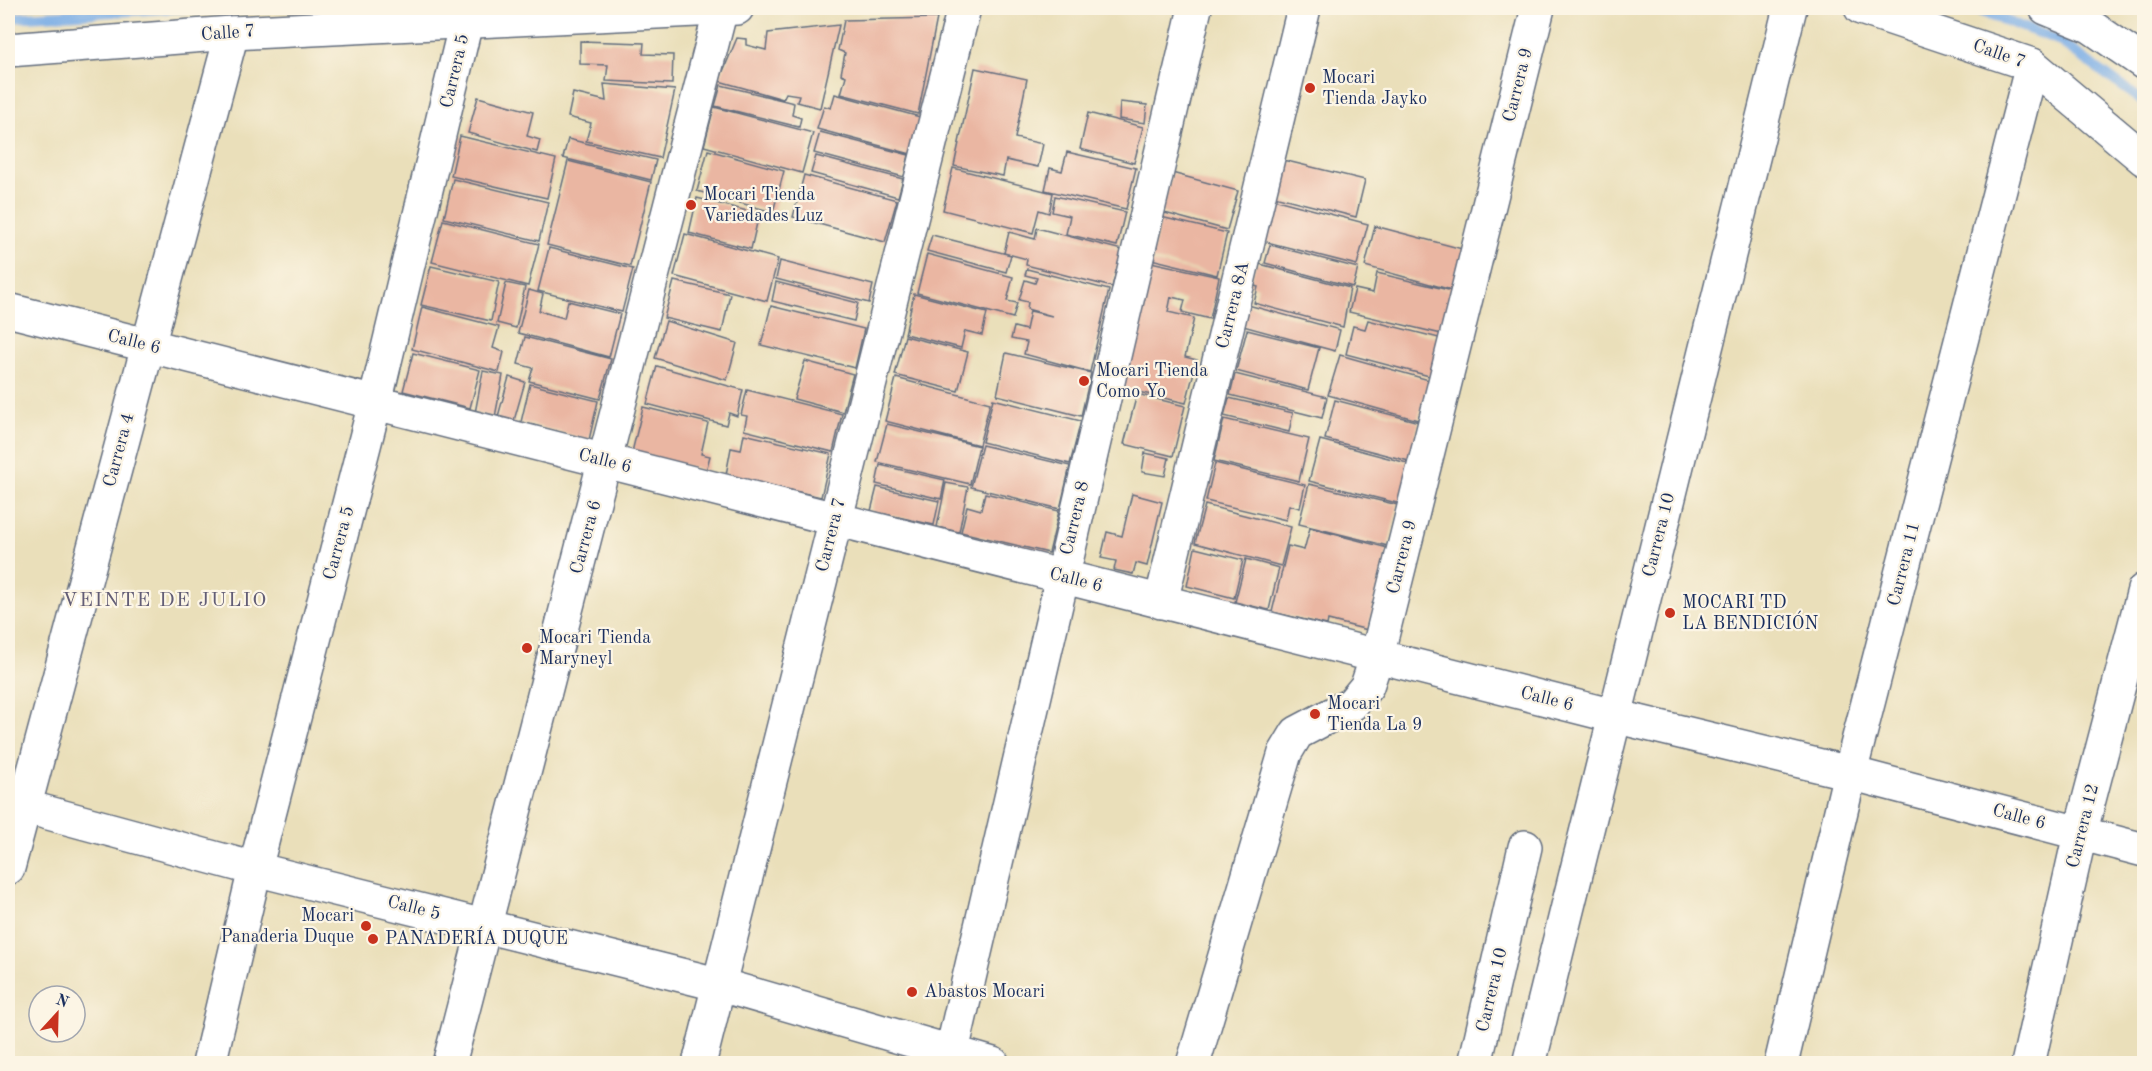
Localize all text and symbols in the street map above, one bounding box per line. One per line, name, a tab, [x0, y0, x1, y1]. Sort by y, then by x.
street label: Calle 7	[200, 22, 256, 44]
street label: Carrera 5	[438, 32, 472, 110]
street label: Calle 7	[1970, 37, 2028, 71]
street label: Carrera 9	[1500, 46, 1536, 124]
place label: Mocari Tienda Jayko	[1322, 69, 1427, 108]
marker: Mocari Tienda Jayko	[1303, 81, 1317, 95]
place label: Mocari Tienda Variedades Luz	[703, 186, 823, 225]
marker: Mocari Tienda Variedades Luz	[684, 198, 698, 212]
street label: Carrera 8A	[1213, 259, 1253, 351]
street label: Calle 6	[105, 327, 163, 357]
place label: Mocari Tienda Como Yo	[1096, 362, 1208, 401]
marker: Mocari Tienda Como Yo	[1077, 374, 1091, 388]
street label: Carrera 4	[101, 411, 137, 489]
street label: Calle 6	[576, 446, 634, 476]
street label: Carrera 8	[1058, 479, 1092, 557]
street label: Carrera 10	[1640, 491, 1678, 579]
street label: Carrera 7	[813, 496, 849, 574]
street label: Carrera 6	[568, 498, 604, 576]
street label: Carrera 5	[321, 504, 357, 582]
street label: Carrera 9	[1384, 518, 1420, 596]
street label: Carrera 11	[1885, 520, 1923, 608]
street label: Calle 6	[1047, 565, 1105, 595]
district label: VEINTE DE JULIO	[62, 591, 268, 611]
place label: MOCARI TD LA BENDICIÓN	[1682, 594, 1818, 633]
marker: MOCARI TD LA BENDICIÓN	[1663, 606, 1677, 620]
place label: Mocari Tienda Maryneyl	[539, 629, 651, 668]
marker: Mocari Tienda Maryneyl	[520, 641, 534, 655]
street label: Calle 6	[1518, 684, 1576, 714]
place label: Mocari Tienda La 9	[1327, 695, 1422, 734]
marker: Mocari Tienda La 9	[1308, 707, 1322, 721]
street label: Carrera 12	[2064, 782, 2102, 870]
street label: Calle 6	[1990, 801, 2048, 833]
street label: Calle 5	[385, 893, 443, 923]
place label: Mocari Panaderia Duque	[221, 907, 354, 946]
marker: Mocari Panaderia Duque	[359, 919, 373, 933]
place label: PANADERÍA DUQUE	[385, 926, 568, 948]
marker: PANADERÍA DUQUE	[366, 932, 380, 946]
street label: Carrera 10	[1474, 946, 1510, 1034]
place label: Abastos Mocari	[924, 983, 1045, 1001]
north arrow	[27, 984, 87, 1044]
marker: Abastos Mocari	[905, 985, 919, 999]
text: N	[53, 992, 71, 1012]

